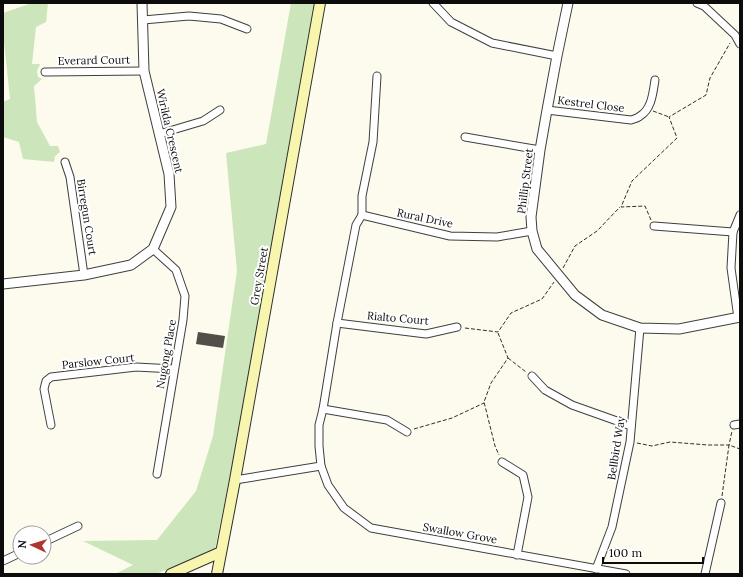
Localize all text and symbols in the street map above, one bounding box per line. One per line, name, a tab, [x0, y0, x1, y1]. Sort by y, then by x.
street label: Everard Court	[58, 52, 131, 68]
street label: Wirilda Crescent	[154, 88, 187, 175]
street label: Kestrel Close	[557, 93, 625, 115]
street label: Phillip Street	[514, 147, 536, 215]
street label: Birregun Court	[74, 178, 100, 257]
street label: Rural Drive	[396, 205, 454, 231]
street label: Grey Street	[247, 245, 271, 306]
street label: Rialto Court	[366, 308, 430, 328]
street label: Nugong Place	[153, 318, 179, 390]
street label: Parslow Court	[61, 350, 136, 372]
street label: Bellbird Way	[604, 415, 628, 481]
street label: Swallow Grove	[422, 520, 498, 546]
north arrow	[12, 525, 52, 565]
text: N	[15, 539, 29, 549]
scale bar	[603, 539, 703, 565]
text: 100 m	[609, 545, 642, 560]

